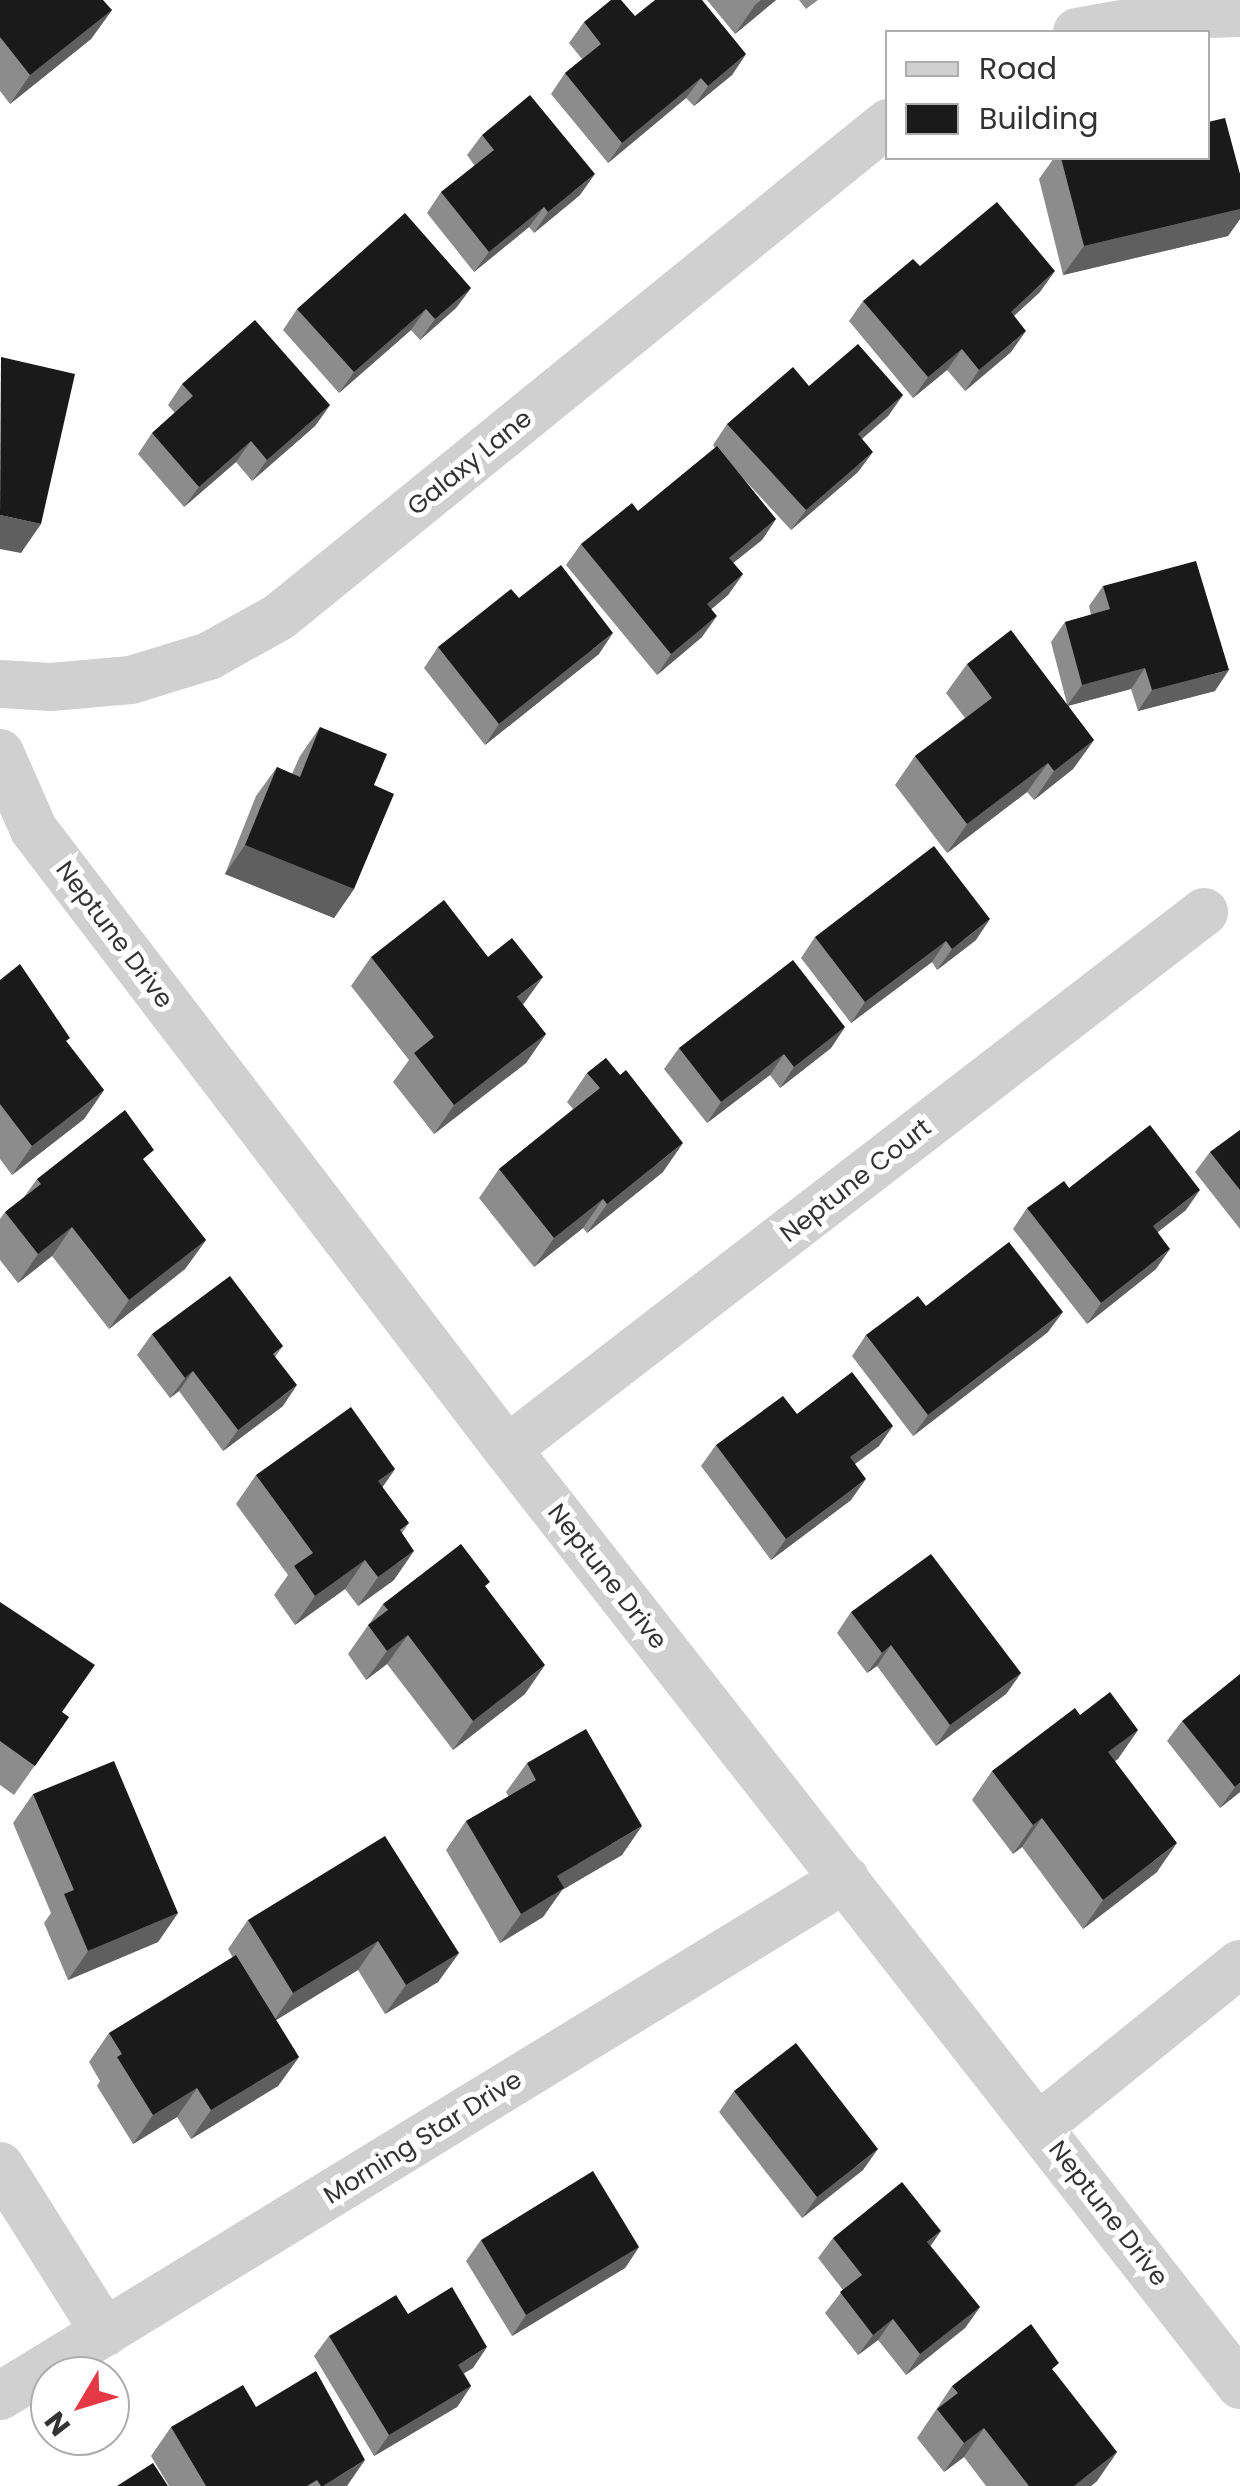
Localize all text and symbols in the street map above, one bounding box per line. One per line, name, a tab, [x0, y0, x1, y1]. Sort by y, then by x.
legend	[885, 30, 1210, 160]
text: Road	[979, 47, 1057, 90]
text: Building	[979, 97, 1099, 140]
street label: Galaxy Lane	[402, 404, 538, 522]
street label: Neptune Drive	[49, 856, 179, 1014]
street label: Neptune Court	[775, 1113, 937, 1249]
street label: Neptune Drive	[541, 1498, 673, 1656]
street label: Morning Star Drive	[318, 2065, 528, 2211]
street label: Neptune Drive	[1042, 2135, 1174, 2293]
north arrow	[30, 2356, 130, 2456]
text: N	[36, 2403, 79, 2444]

